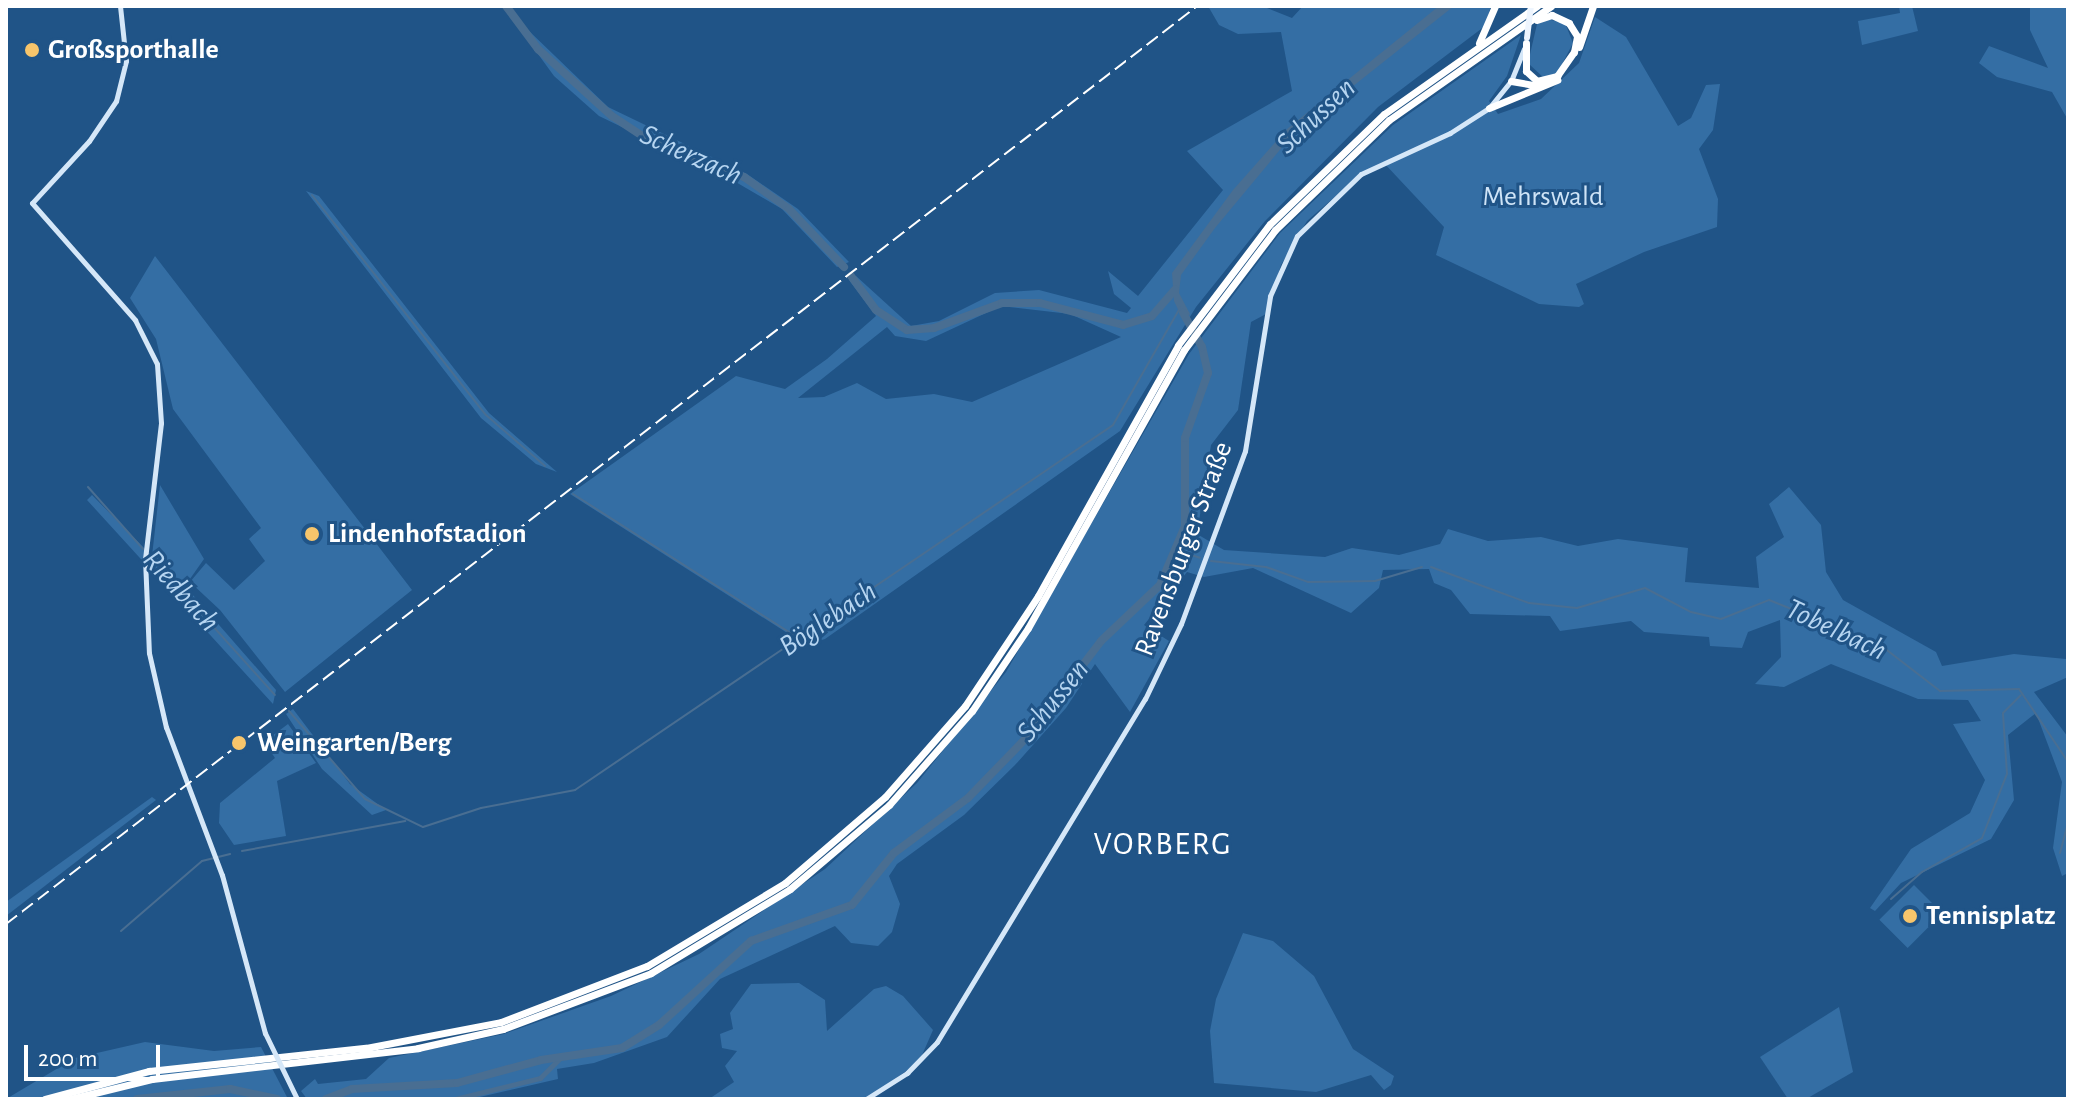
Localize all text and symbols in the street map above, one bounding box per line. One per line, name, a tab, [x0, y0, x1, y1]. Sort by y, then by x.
place label: Großsporthalle	[48, 33, 219, 67]
marker: Großsporthalle	[23, 41, 41, 59]
water label: Schussen	[1269, 70, 1363, 162]
water label: Scherzach	[634, 117, 748, 193]
park label: Mehrswald	[1483, 180, 1603, 214]
street label: Ravensburger Straße	[1128, 437, 1240, 661]
place label: Lindenhofstadion	[328, 517, 527, 551]
marker: Lindenhofstadion	[303, 525, 321, 543]
water label: Riedbach	[135, 543, 227, 639]
water label: Böglebach	[772, 573, 884, 665]
water label: Tobelbach	[1780, 591, 1892, 669]
water label: Schussen	[1009, 653, 1097, 749]
place label: Weingarten/Berg	[257, 726, 451, 760]
marker: Weingarten/Berg	[228, 732, 250, 754]
district label: VORBERG	[1094, 825, 1232, 863]
place label: Tennisplatz	[1926, 899, 2056, 933]
marker: Tennisplatz	[1901, 907, 1919, 925]
scale bar	[28, 1029, 164, 1079]
text: 200 m	[38, 1047, 97, 1071]

